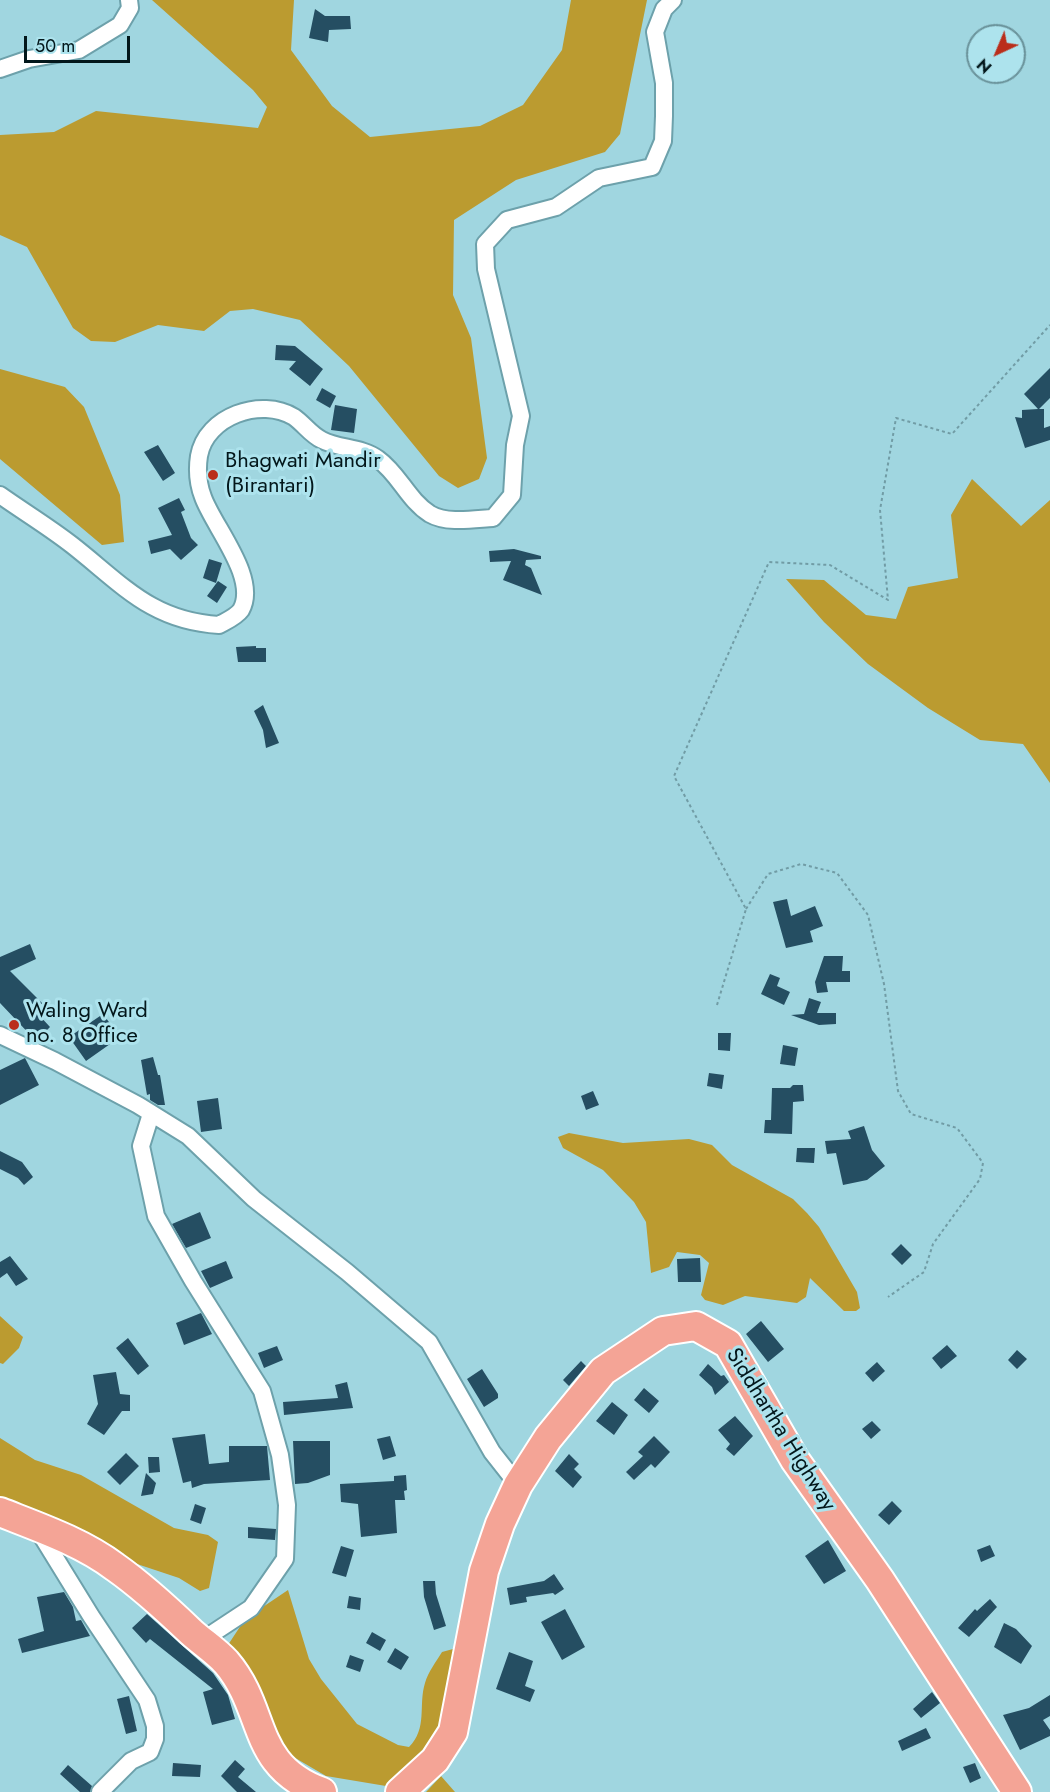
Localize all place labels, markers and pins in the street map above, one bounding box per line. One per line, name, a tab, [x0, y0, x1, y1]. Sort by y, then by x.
place label: Bhagwati Mandir (Birantari)	[225, 449, 381, 500]
marker: Bhagwati Mandir (Birantari)	[206, 468, 220, 482]
place label: Waling Ward no. 8 Office	[26, 999, 148, 1050]
marker: Waling Ward no. 8 Office	[7, 1018, 21, 1032]

